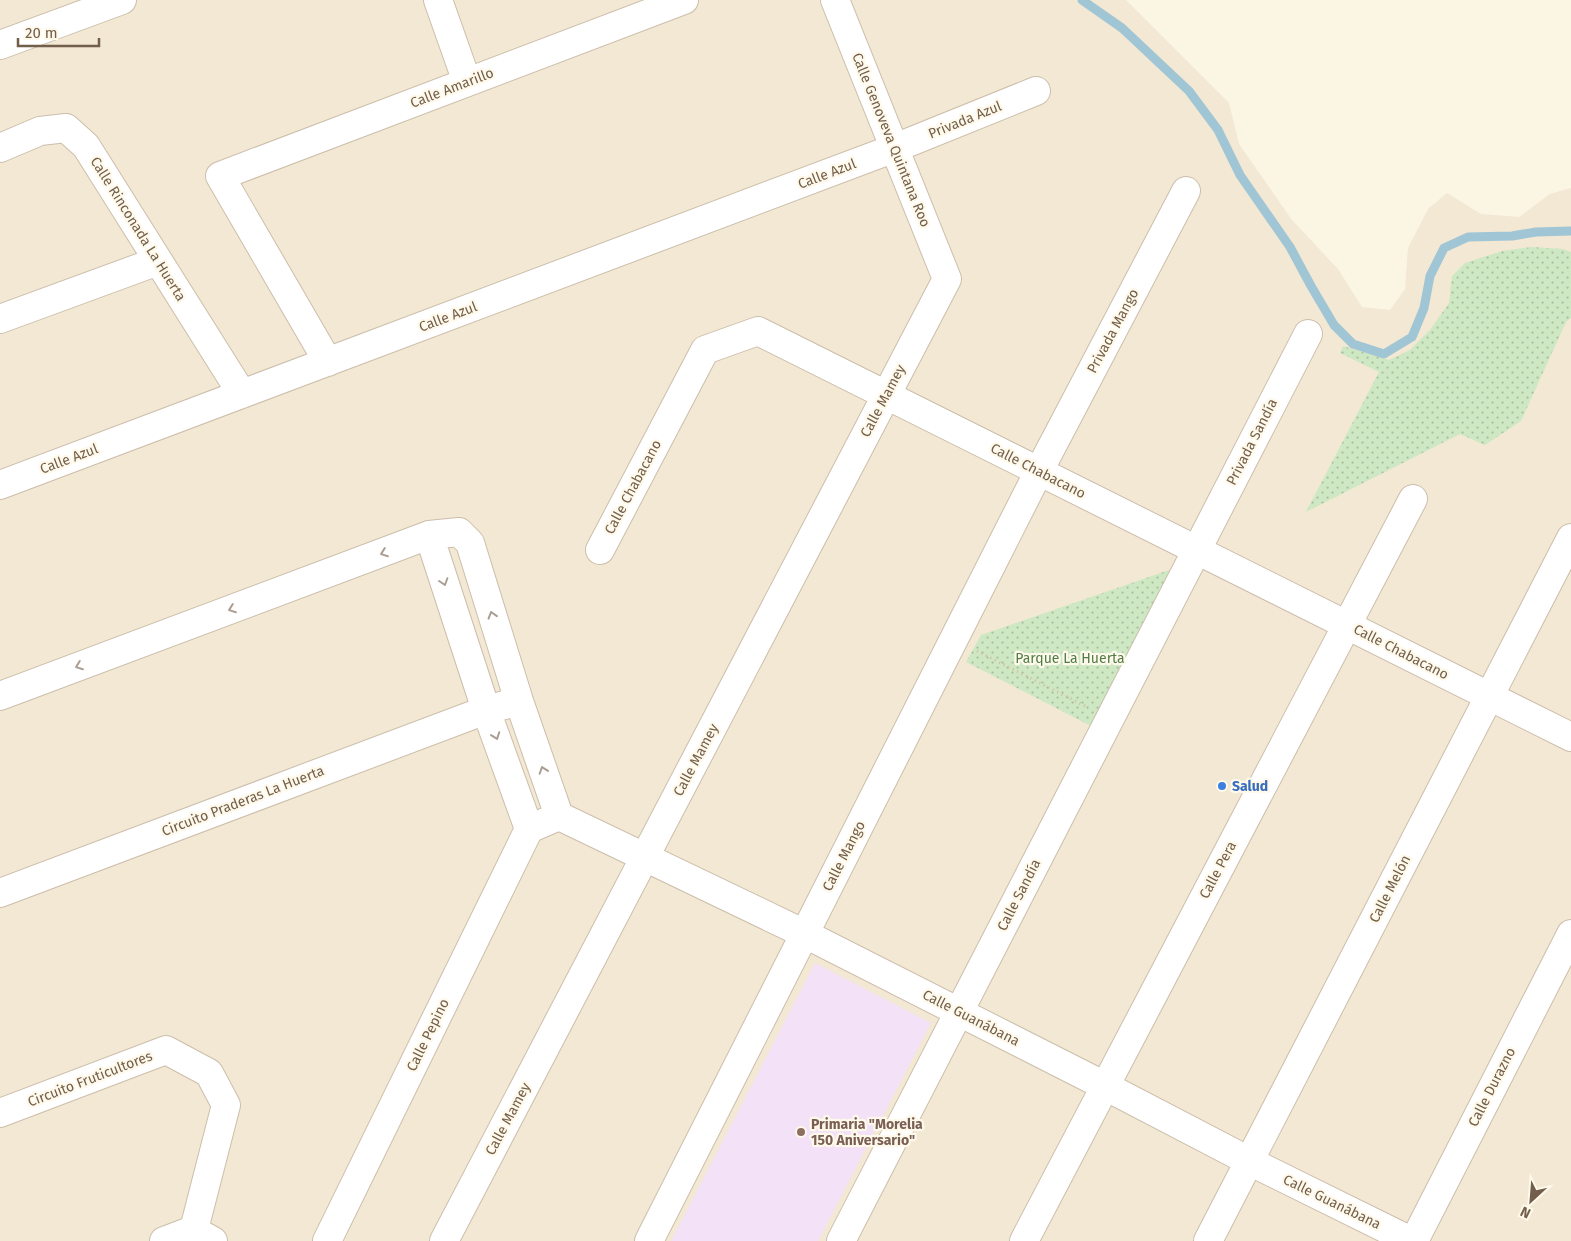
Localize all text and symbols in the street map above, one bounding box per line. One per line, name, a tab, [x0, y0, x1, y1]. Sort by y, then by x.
scale bar	[18, 15, 99, 47]
text: 20 m	[25, 24, 58, 42]
street label: Calle Genoveva Quintana Roo	[848, 50, 934, 230]
street label: Calle Amarillo	[408, 64, 496, 112]
street label: Privada Azul	[926, 98, 1004, 142]
street label: Calle Rinconada La Huerta	[87, 154, 189, 304]
street label: Calle Azul	[796, 155, 858, 193]
street label: Privada Mango	[1084, 286, 1142, 376]
street label: Calle Azul	[417, 298, 479, 336]
street label: Calle Mamey	[857, 362, 909, 440]
street label: Privada Sandía	[1223, 396, 1281, 488]
street label: Calle Chabacano	[601, 437, 665, 537]
street label: Calle Azul	[38, 440, 100, 478]
street label: Calle Chabacano	[988, 440, 1088, 502]
one-way arrow	[380, 546, 389, 557]
one-way arrow	[439, 577, 449, 585]
one-way arrow	[228, 604, 236, 614]
one-way arrow	[488, 612, 498, 620]
street label: Calle Chabacano	[1351, 621, 1451, 683]
park label: Parque La Huerta	[1015, 650, 1125, 667]
one-way arrow	[76, 661, 84, 671]
street label: Calle Mamey	[670, 721, 722, 799]
one-way arrow	[490, 731, 500, 740]
street label: Circuito Praderas La Huerta	[159, 762, 327, 840]
one-way arrow	[539, 766, 549, 774]
place label: Salud	[1232, 778, 1268, 795]
marker: Salud	[1216, 780, 1228, 792]
street label: Calle Mango	[819, 818, 869, 894]
street label: Calle Pera	[1196, 838, 1240, 902]
street label: Calle Melón	[1366, 852, 1414, 926]
street label: Calle Sandía	[994, 856, 1044, 934]
street label: Calle Guanábana	[920, 986, 1022, 1050]
street label: Calle Pepino	[403, 996, 453, 1074]
street label: Calle Durazno	[1465, 1044, 1519, 1130]
street label: Circuito Fruticultores	[25, 1047, 155, 1111]
street label: Calle Mamey	[482, 1080, 534, 1158]
place label: Primaria "Morelia 150 Aniversario"	[811, 1116, 923, 1149]
marker: Primaria "Morelia 150 Aniversario"	[795, 1126, 807, 1138]
street label: Calle Guanábana	[1280, 1171, 1384, 1233]
north arrow	[1506, 1176, 1556, 1226]
text: N	[1518, 1203, 1533, 1222]

